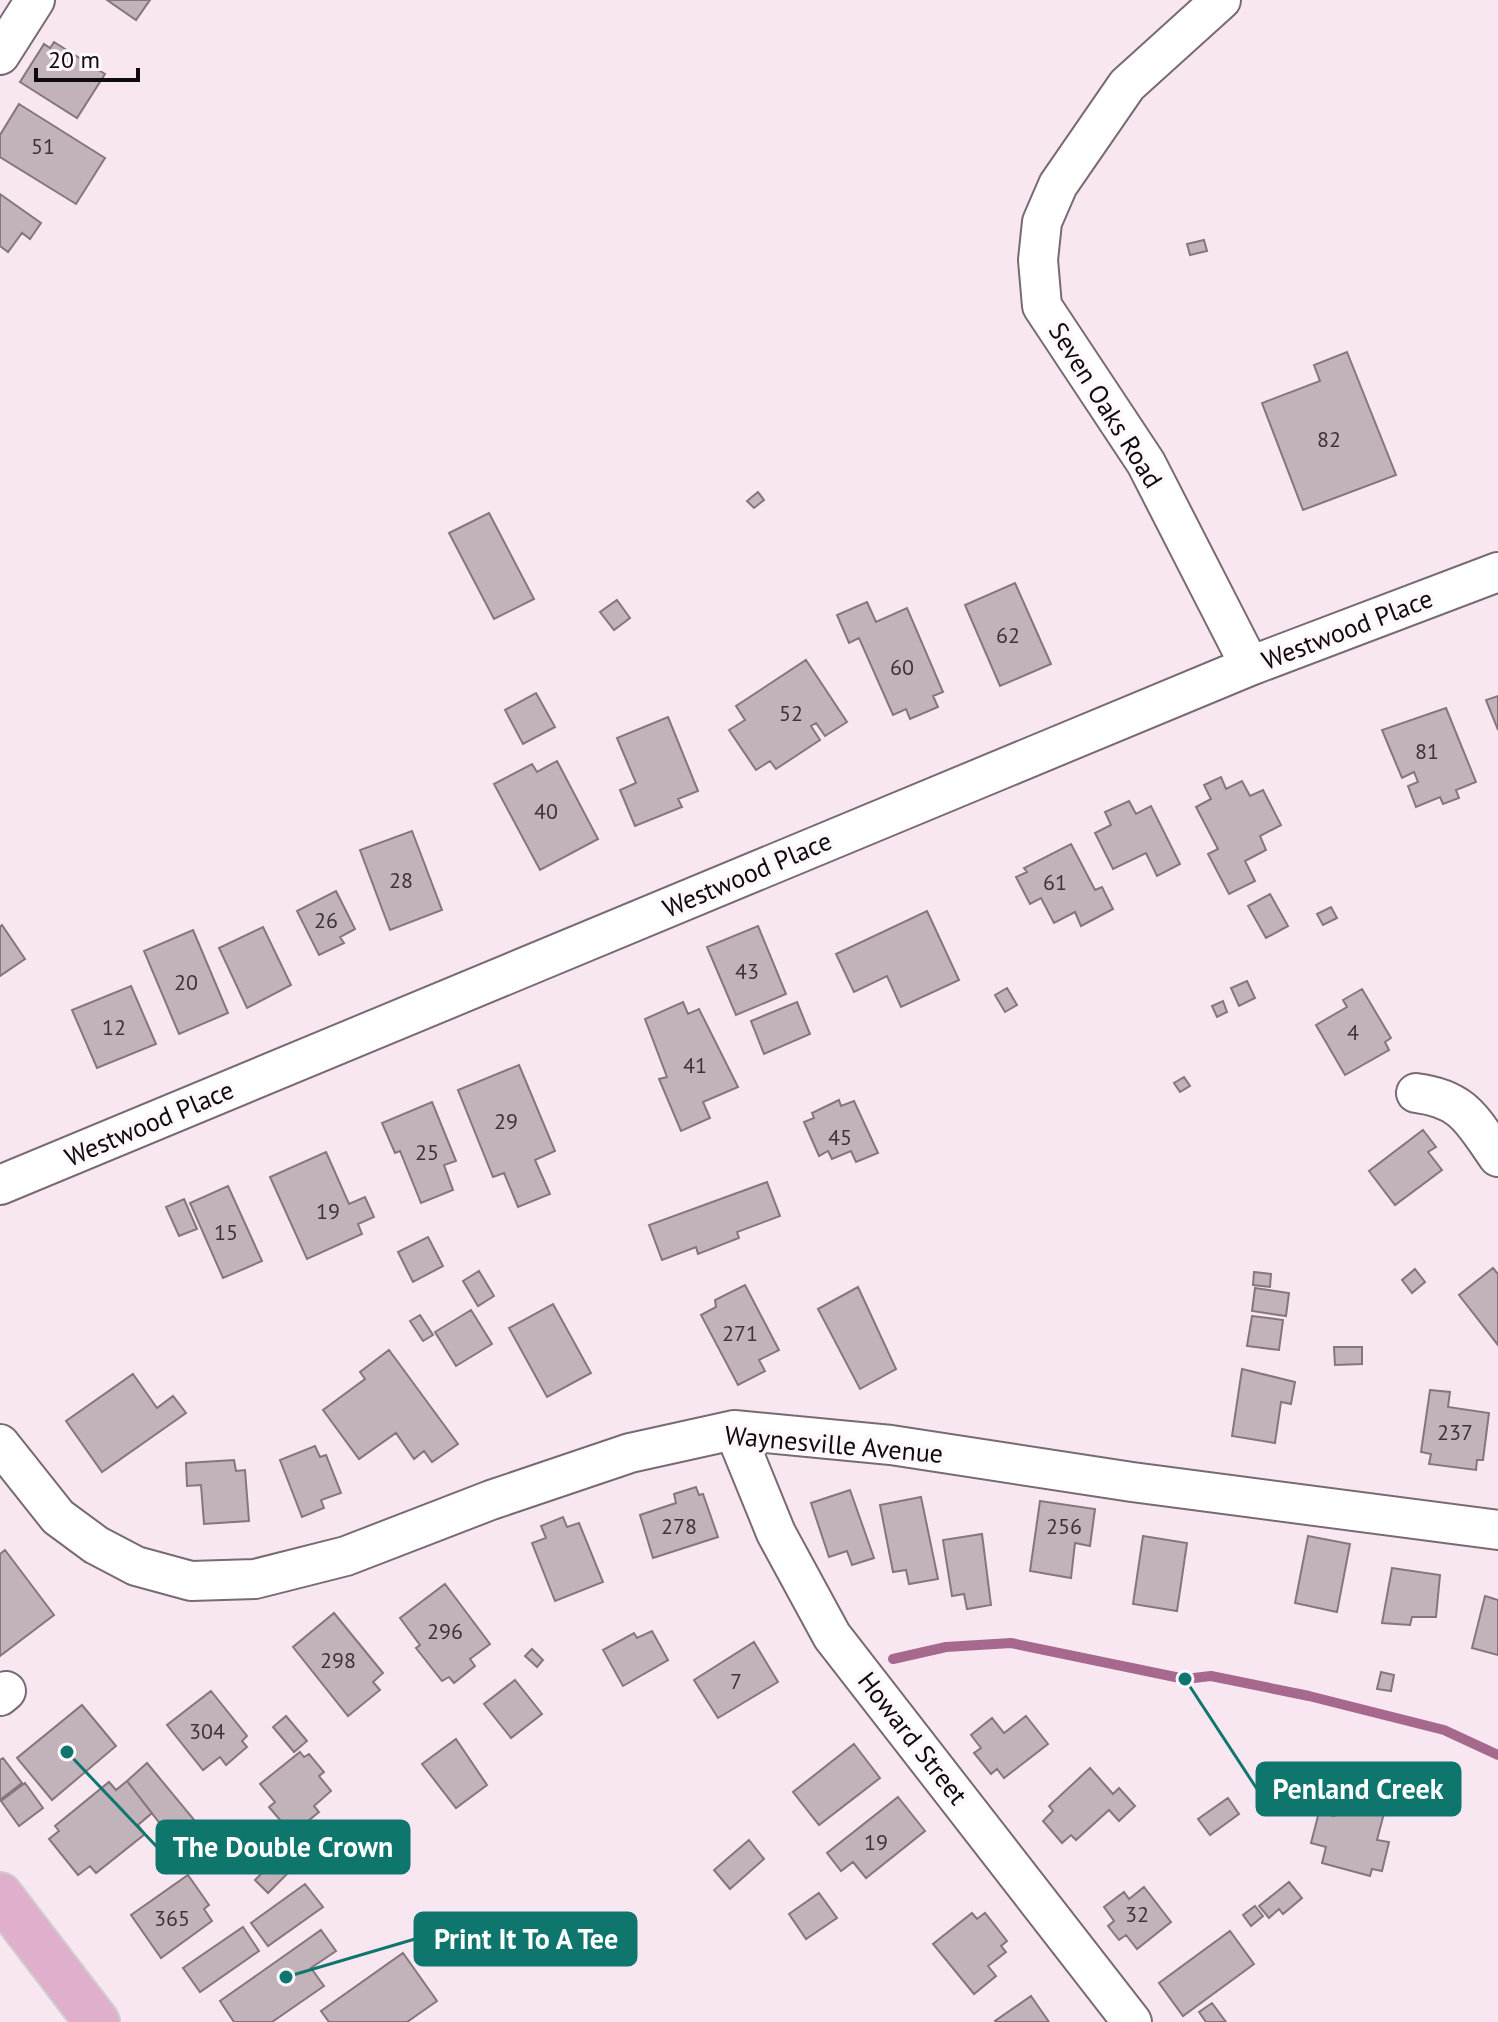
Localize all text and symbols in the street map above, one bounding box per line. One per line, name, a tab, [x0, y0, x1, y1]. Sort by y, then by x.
scale bar	[36, 32, 138, 82]
text: 20 m	[48, 44, 100, 75]
house number: 51	[31, 132, 55, 160]
street label: Seven Oaks Road	[1042, 316, 1170, 494]
house number: 82	[1317, 425, 1341, 453]
street label: Westwood Place	[1257, 581, 1437, 677]
house number: 62	[996, 621, 1020, 649]
house number: 60	[890, 653, 914, 681]
house number: 52	[779, 699, 803, 727]
house number: 81	[1415, 737, 1439, 765]
house number: 40	[534, 797, 558, 825]
street label: Westwood Place	[658, 824, 836, 924]
house number: 28	[389, 866, 413, 894]
house number: 61	[1043, 868, 1067, 896]
house number: 26	[314, 906, 338, 934]
house number: 43	[735, 957, 759, 985]
house number: 20	[174, 968, 198, 996]
house number: 12	[102, 1013, 126, 1041]
house number: 4	[1347, 1018, 1359, 1046]
house number: 41	[683, 1051, 707, 1079]
street label: Westwood Place	[60, 1073, 238, 1173]
house number: 29	[494, 1107, 518, 1135]
house number: 45	[828, 1123, 852, 1151]
house number: 25	[415, 1138, 439, 1166]
house number: 19	[316, 1197, 340, 1225]
house number: 15	[214, 1218, 238, 1246]
house number: 271	[722, 1319, 758, 1347]
street label: Waynesville Avenue	[723, 1418, 945, 1470]
house number: 237	[1437, 1418, 1473, 1446]
house number: 278	[661, 1512, 697, 1540]
house number: 256	[1046, 1512, 1082, 1540]
house number: 296	[427, 1617, 463, 1645]
house number: 298	[320, 1646, 356, 1674]
street label: Howard Street	[851, 1665, 975, 1811]
house number: 7	[730, 1667, 742, 1695]
house number: 304	[189, 1717, 225, 1745]
callout: Penland Creek	[1257, 1763, 1460, 1815]
text: Penland Creek	[1273, 1770, 1444, 1807]
callout: The Double Crown	[157, 1821, 409, 1873]
text: The Double Crown	[173, 1828, 393, 1865]
house number: 19	[864, 1828, 888, 1856]
house number: 32	[1125, 1900, 1149, 1928]
house number: 365	[154, 1904, 190, 1932]
callout: Print It To A Tee	[415, 1913, 636, 1965]
text: Print It To A Tee	[434, 1920, 618, 1957]

